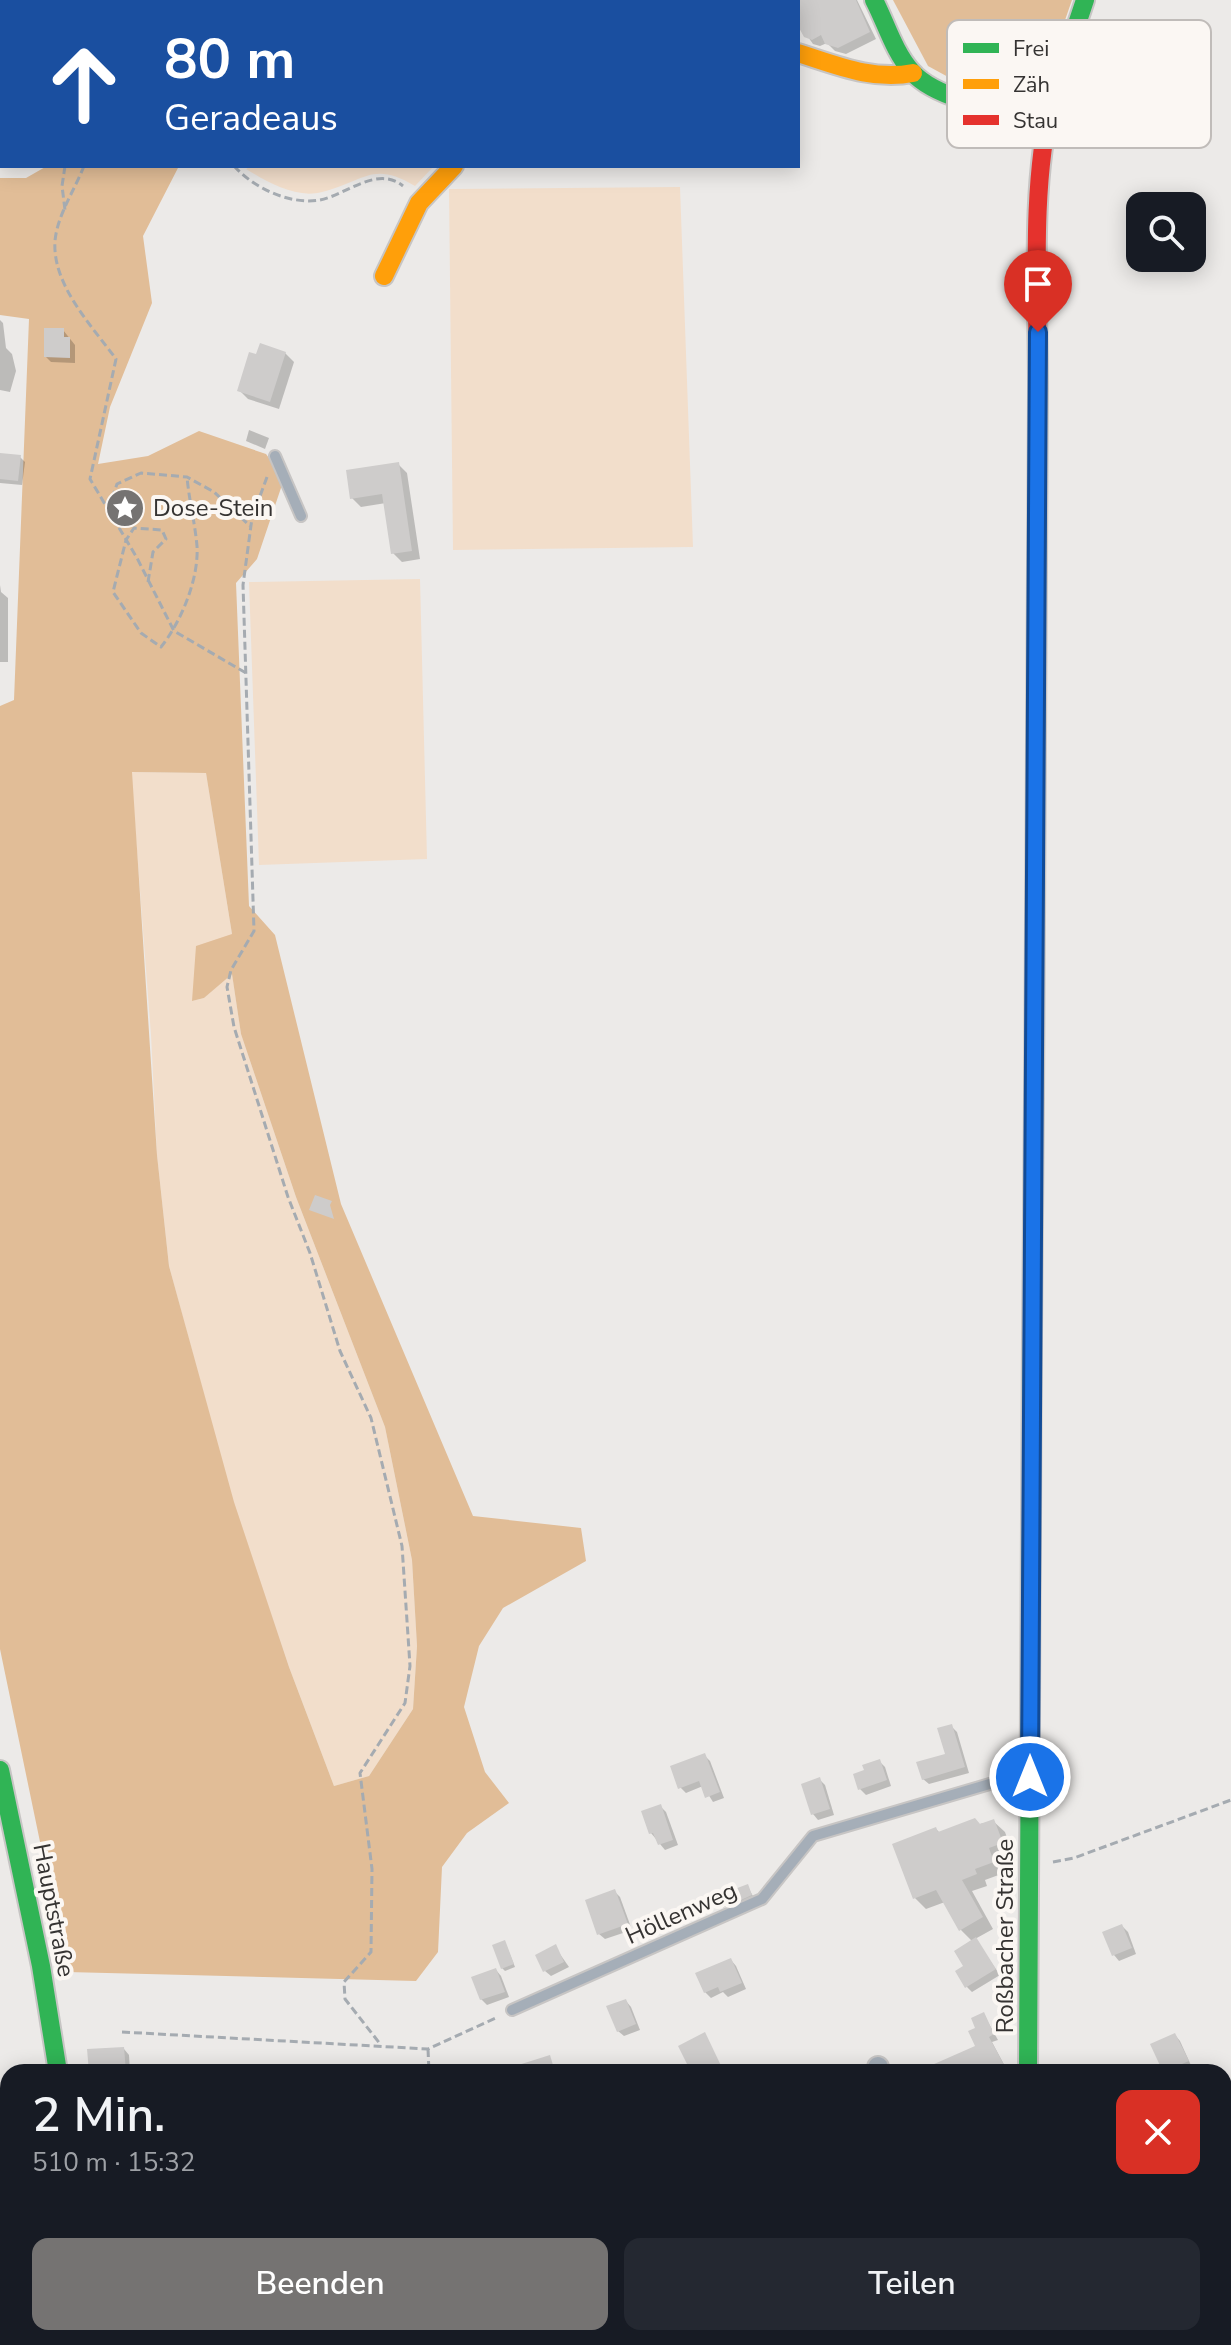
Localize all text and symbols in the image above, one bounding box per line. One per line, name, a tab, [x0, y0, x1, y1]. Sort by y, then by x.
legend	[947, 20, 1211, 148]
text: 80 m	[164, 21, 295, 98]
icon: ahead	[32, 32, 136, 136]
text: Frei	[1013, 34, 1049, 64]
text: Zäh	[1013, 70, 1050, 100]
text: Geradeaus	[164, 94, 338, 143]
text: Stau	[1013, 106, 1058, 136]
map controls	[1126, 192, 1206, 272]
button: search	[1126, 192, 1206, 272]
pin	[1004, 250, 1072, 332]
icon: arrive	[1016, 262, 1060, 306]
place icon: Dose-Stein	[104, 487, 146, 529]
place label: Dose-Stein	[153, 492, 273, 524]
position arrow	[988, 1735, 1072, 1819]
street label: Roßbacher Straße	[989, 1839, 1021, 2033]
street label: Hauptstraße	[25, 1841, 83, 1979]
street label: Höllenweg	[620, 1874, 742, 1952]
text: 2 Min.	[32, 2082, 165, 2148]
button: close	[1116, 2090, 1200, 2174]
text: 510 m · 15:32	[32, 2145, 195, 2180]
button: Beenden	[32, 2238, 608, 2330]
button: Teilen	[624, 2238, 1200, 2330]

